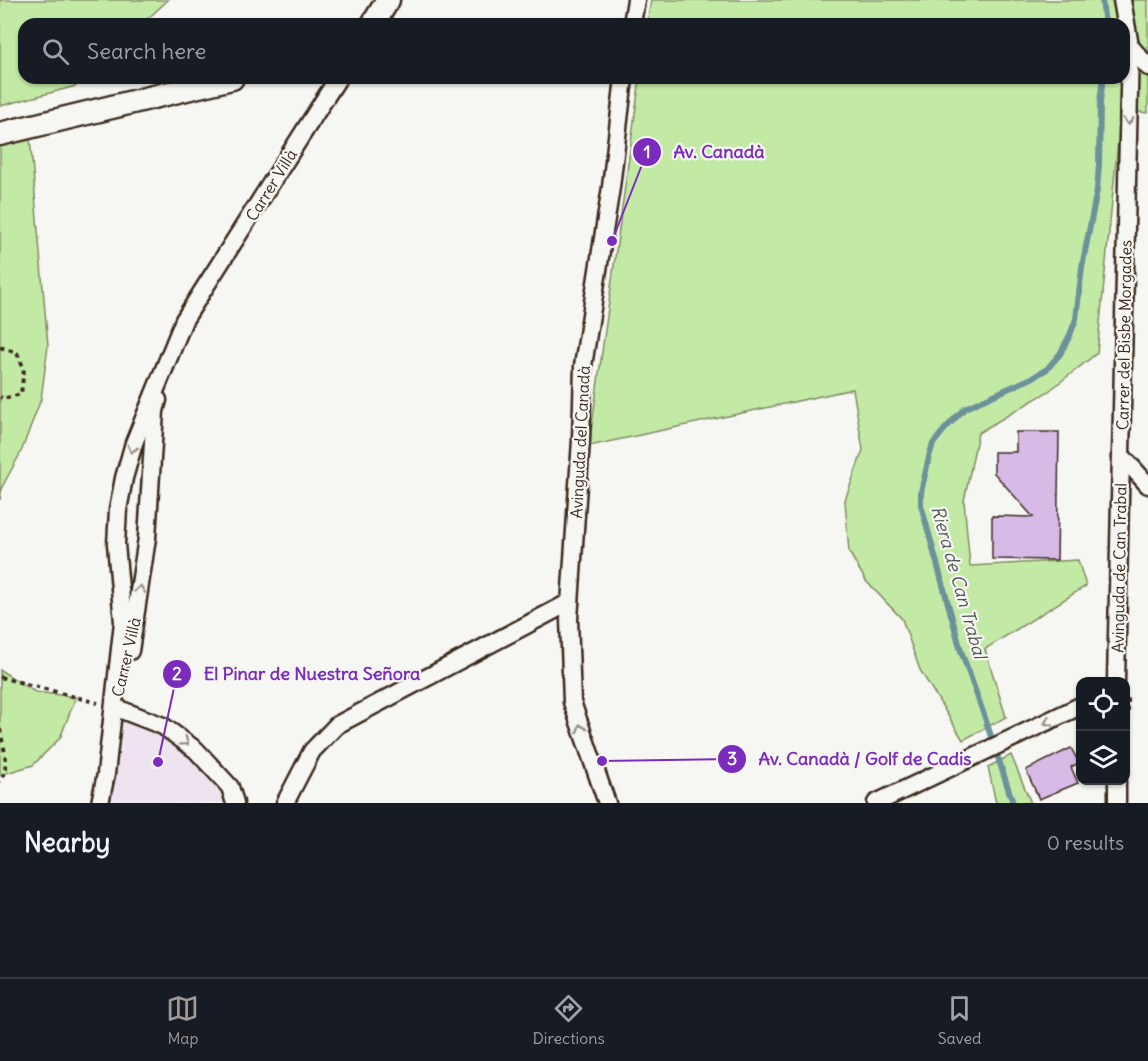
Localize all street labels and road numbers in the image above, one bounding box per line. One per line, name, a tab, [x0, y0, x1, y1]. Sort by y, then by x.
street label: Carrer Villà	[241, 145, 301, 225]
street label: Carrer del Bisbe Morgades	[1112, 240, 1136, 430]
street label: Avinguda del Canadà	[566, 365, 594, 519]
street label: Avinguda de Can Trabal	[1108, 483, 1130, 653]
street label: Carrer Villà	[107, 615, 145, 699]

